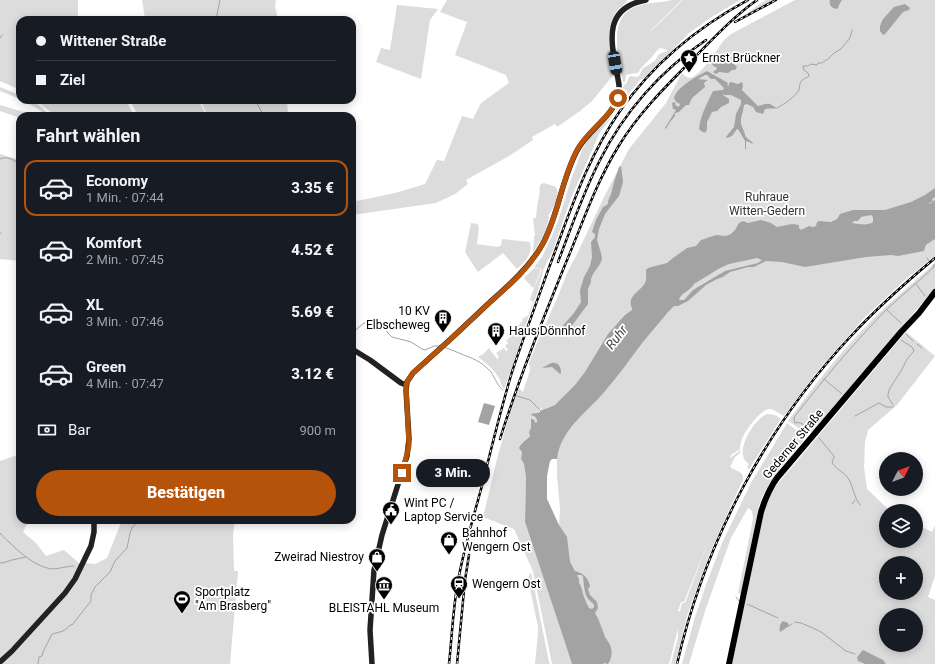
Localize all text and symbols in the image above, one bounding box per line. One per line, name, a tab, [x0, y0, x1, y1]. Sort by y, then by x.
text: Wittener Straße	[60, 32, 166, 50]
place icon: Ernst Brückner	[679, 48, 699, 73]
car	[607, 50, 623, 76]
place label: Ernst Brückner	[702, 51, 780, 65]
text: Ziel	[60, 71, 85, 89]
route start	[609, 89, 627, 107]
text: Fahrt wählen	[36, 125, 140, 146]
icon: car	[38, 170, 74, 206]
text: Economy	[86, 172, 148, 190]
text: 3.35 €	[291, 179, 334, 197]
text: 1 Min. · 07:44	[86, 190, 164, 205]
park label: Ruhraue Witten-Gedern	[729, 190, 805, 218]
icon: car	[38, 232, 74, 268]
text: Komfort	[86, 234, 142, 252]
text: 4.52 €	[291, 241, 334, 259]
text: 2 Min. · 07:45	[86, 252, 164, 267]
icon: car	[38, 294, 74, 330]
text: XL	[86, 296, 104, 314]
text: 5.69 €	[291, 303, 334, 321]
place label: 10 KV Elbscheweg	[366, 304, 430, 332]
building icon: 10 KV Elbscheweg	[433, 308, 453, 333]
text: 3 Min. · 07:46	[86, 314, 164, 329]
building icon: Haus Dönnhof	[486, 321, 506, 346]
water label: Ruhr	[602, 322, 631, 352]
place label: Haus Dönnhof	[509, 324, 586, 338]
icon: car	[38, 356, 74, 392]
text: Green	[86, 358, 126, 376]
text: 3.12 €	[291, 365, 334, 383]
text: 4 Min. · 07:47	[86, 376, 164, 391]
street label: Gederner Straße	[760, 406, 826, 482]
icon: cash	[36, 419, 58, 441]
text: Bar	[68, 421, 91, 439]
text: 900 m	[299, 423, 336, 438]
north arrow	[879, 452, 923, 496]
map controls	[879, 452, 923, 652]
callout: 3 Min.	[416, 459, 490, 487]
route end	[393, 464, 411, 482]
text: 3 Min.	[435, 465, 471, 480]
button: Bestätigen	[36, 470, 336, 516]
place label: Wint PC / Laptop Service	[404, 496, 483, 524]
public building icon: Wint PC / Laptop Service	[381, 500, 401, 525]
button: layers	[879, 504, 923, 548]
place label: Bahnhof Wengern Ost	[462, 526, 531, 554]
shop icon: Bahnhof Wengern Ost	[439, 530, 459, 555]
shop icon: Zweirad Niestroy	[367, 547, 387, 572]
place label: Zweirad Niestroy	[274, 550, 364, 564]
button: +	[879, 556, 923, 600]
station icon: Wengern Ost	[449, 574, 469, 599]
museum icon: BLEISTAHL Museum	[374, 575, 394, 600]
place label: Wengern Ost	[472, 577, 541, 591]
place label: Sportplatz "Am Brasberg"	[195, 585, 271, 613]
sports icon: Sportplatz "Am Brasberg"	[172, 589, 192, 614]
place label: BLEISTAHL Museum	[329, 601, 439, 615]
button: −	[879, 608, 923, 652]

